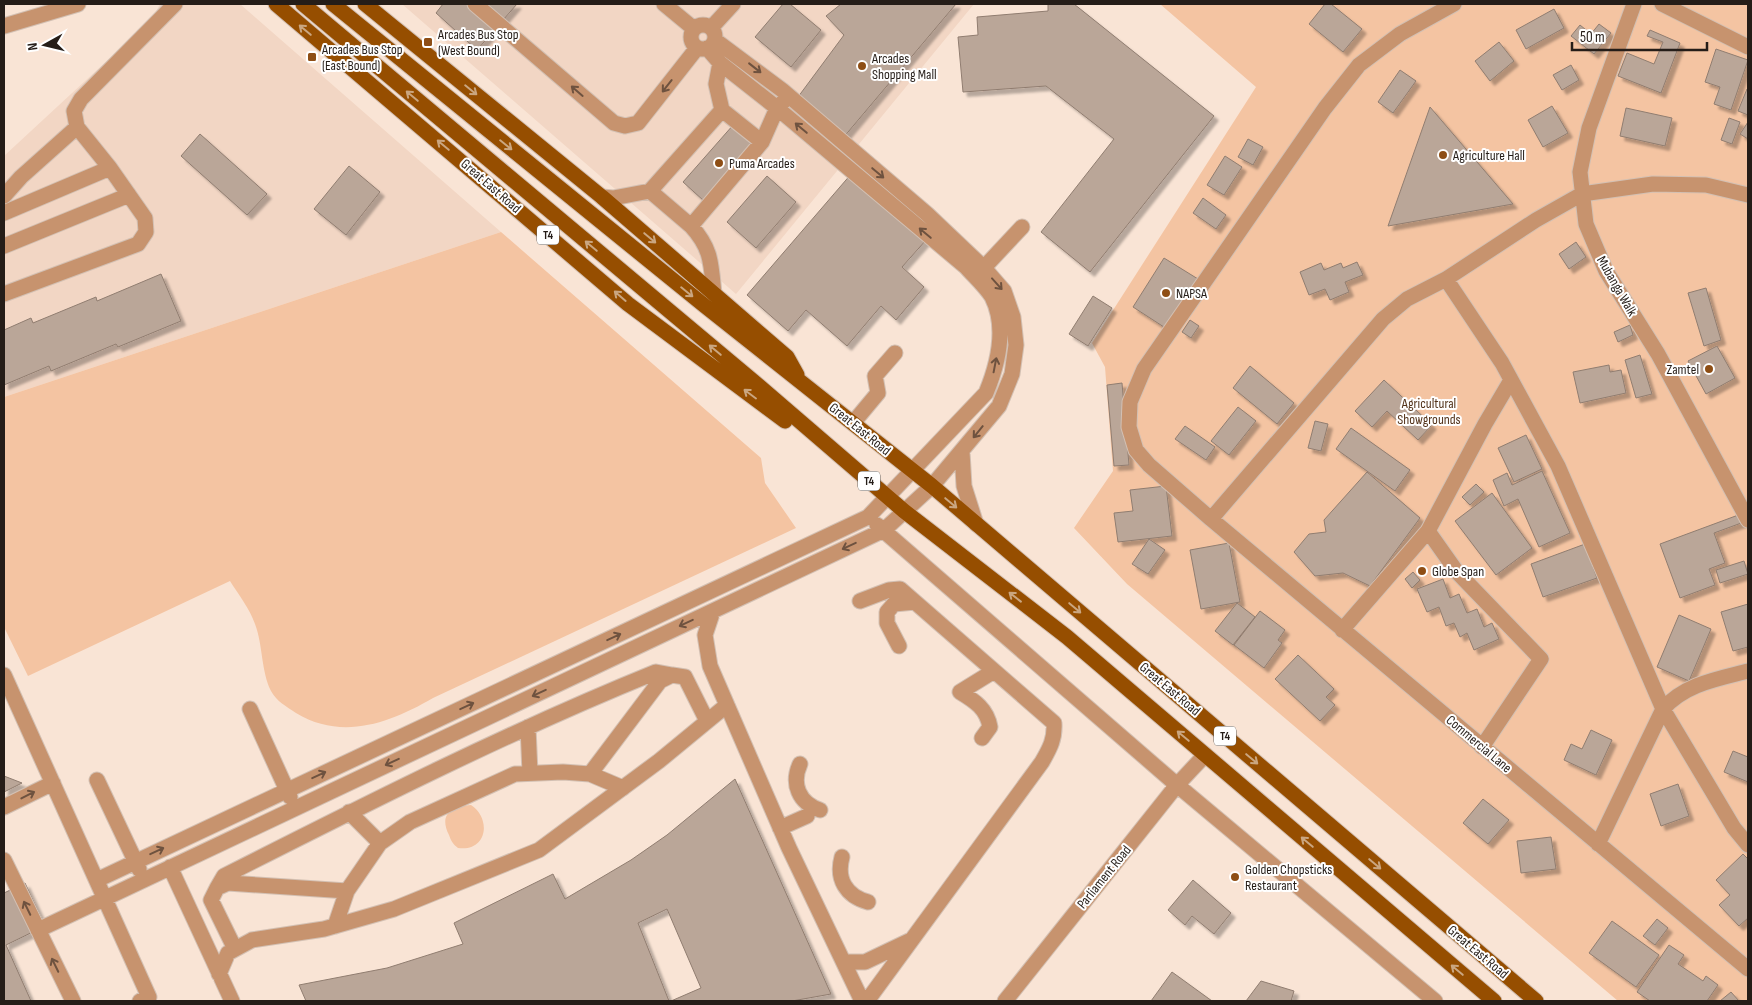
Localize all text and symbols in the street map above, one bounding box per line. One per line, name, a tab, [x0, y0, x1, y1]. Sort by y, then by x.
north arrow	[20, 20, 70, 70]
scale bar	[1572, 20, 1707, 52]
one-way arrow	[299, 24, 312, 35]
place label: Arcades Bus Stop (West Bound)	[437, 26, 519, 59]
text: 50 m	[1580, 28, 1605, 47]
marker: Arcades Bus Stop (West Bound)	[422, 36, 434, 48]
place label: Arcades Bus Stop (East Bound)	[321, 41, 403, 74]
text: N	[24, 42, 42, 52]
place label: Arcades Shopping Mall	[871, 50, 937, 83]
marker: Arcades Bus Stop (East Bound)	[306, 51, 318, 63]
marker: Arcades Shopping Mall	[856, 60, 868, 72]
one-way arrow	[748, 63, 761, 74]
one-way arrow	[662, 79, 672, 93]
one-way arrow	[464, 84, 477, 95]
one-way arrow	[570, 86, 583, 97]
one-way arrow	[406, 91, 419, 102]
one-way arrow	[795, 123, 808, 134]
one-way arrow	[437, 140, 450, 151]
one-way arrow	[500, 140, 513, 151]
place label: Agriculture Hall	[1452, 147, 1525, 164]
marker: Agriculture Hall	[1437, 149, 1449, 161]
street label: Great East Road	[457, 155, 525, 217]
place label: Puma Arcades	[729, 155, 795, 172]
marker: Puma Arcades	[713, 157, 725, 169]
one-way arrow	[872, 168, 885, 179]
road number: T4	[537, 226, 559, 244]
one-way arrow	[919, 228, 932, 239]
one-way arrow	[643, 232, 656, 243]
one-way arrow	[584, 240, 597, 251]
street label: Mubanga Walk	[1593, 253, 1641, 320]
one-way arrow	[992, 277, 1003, 290]
place label: NAPSA	[1176, 285, 1208, 302]
one-way arrow	[680, 286, 693, 297]
marker: NAPSA	[1160, 287, 1172, 299]
one-way arrow	[613, 291, 626, 302]
one-way arrow	[709, 344, 722, 355]
one-way arrow	[991, 358, 1001, 374]
place label: Zamtel	[1666, 361, 1699, 378]
marker: Zamtel	[1703, 363, 1715, 375]
one-way arrow	[743, 389, 757, 399]
park label: Agricultural Showgrounds	[1397, 395, 1461, 428]
street label: Great East Road	[826, 399, 894, 459]
one-way arrow	[972, 425, 983, 438]
road number: T4	[858, 472, 880, 491]
one-way arrow	[944, 497, 957, 508]
one-way arrow	[842, 542, 857, 552]
place label: Globe Span	[1432, 563, 1484, 580]
marker: Globe Span	[1416, 565, 1428, 577]
one-way arrow	[1008, 591, 1021, 602]
one-way arrow	[1068, 602, 1081, 614]
one-way arrow	[679, 619, 694, 629]
one-way arrow	[606, 631, 621, 641]
street label: Great East Road	[1136, 659, 1204, 719]
one-way arrow	[532, 689, 547, 698]
one-way arrow	[459, 700, 474, 710]
street label: Commercial Lane	[1443, 712, 1515, 776]
road number: T4	[1214, 726, 1236, 746]
one-way arrow	[1177, 731, 1190, 742]
one-way arrow	[1245, 753, 1258, 764]
one-way arrow	[385, 758, 400, 767]
one-way arrow	[312, 769, 327, 779]
one-way arrow	[20, 790, 35, 799]
one-way arrow	[1301, 836, 1314, 847]
street label: Parliament Road	[1073, 842, 1135, 912]
one-way arrow	[149, 846, 164, 856]
one-way arrow	[1369, 858, 1382, 870]
place label: Golden Chopsticks Restaurant	[1245, 861, 1332, 894]
marker: Golden Chopsticks Restaurant	[1229, 871, 1241, 883]
one-way arrow	[22, 901, 32, 916]
street label: Great East Road	[1444, 922, 1512, 982]
one-way arrow	[50, 958, 60, 973]
one-way arrow	[1451, 964, 1464, 975]

